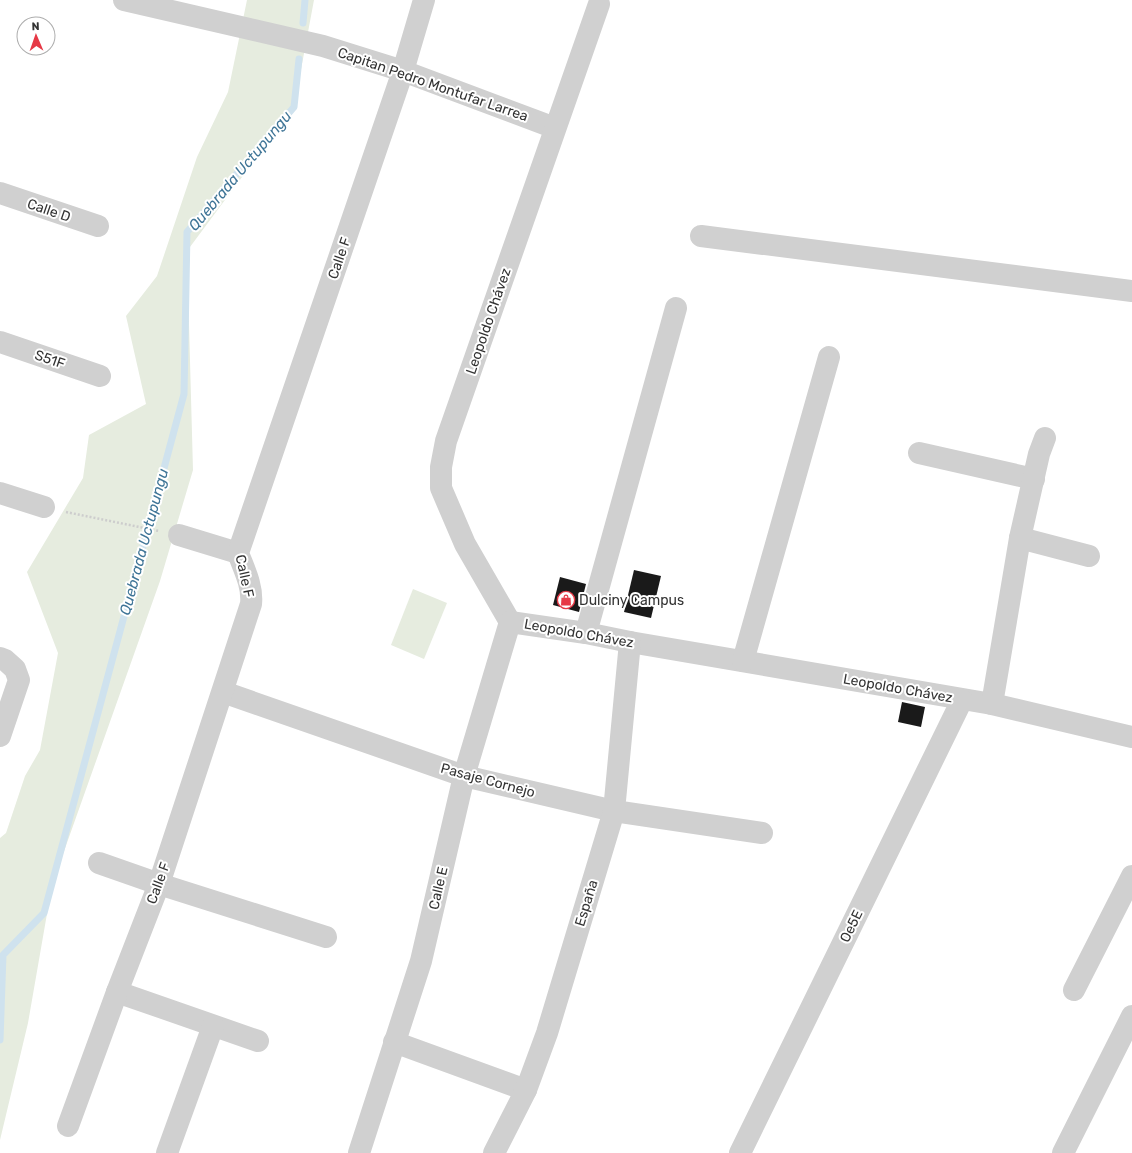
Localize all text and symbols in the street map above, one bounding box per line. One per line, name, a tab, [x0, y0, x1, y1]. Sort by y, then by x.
north arrow	[16, 16, 56, 56]
text: N	[31, 20, 40, 33]
street label: Capitan Pedro Montufar Larrea	[335, 44, 530, 125]
water label: Quebrada Uctupungu	[185, 107, 295, 235]
street label: Calle D	[25, 195, 73, 226]
street label: Calle F	[324, 235, 355, 281]
street label: Leopoldo Chávez	[462, 266, 515, 376]
street label: S51F	[32, 346, 67, 373]
water label: Quebrada Uctupungu	[116, 467, 172, 617]
street label: Calle F	[232, 553, 257, 599]
shop icon: Dulciny Campus	[556, 590, 576, 610]
place label: Dulciny Campus	[579, 592, 684, 609]
street label: Leopoldo Chávez	[523, 615, 635, 652]
street label: Leopoldo Chávez	[842, 670, 954, 707]
street label: Pasaje Cornejo	[439, 760, 537, 801]
street label: Calle F	[143, 860, 174, 906]
street label: Calle E	[425, 865, 452, 911]
street label: España	[571, 878, 602, 929]
street label: Oe5E	[836, 907, 867, 945]

